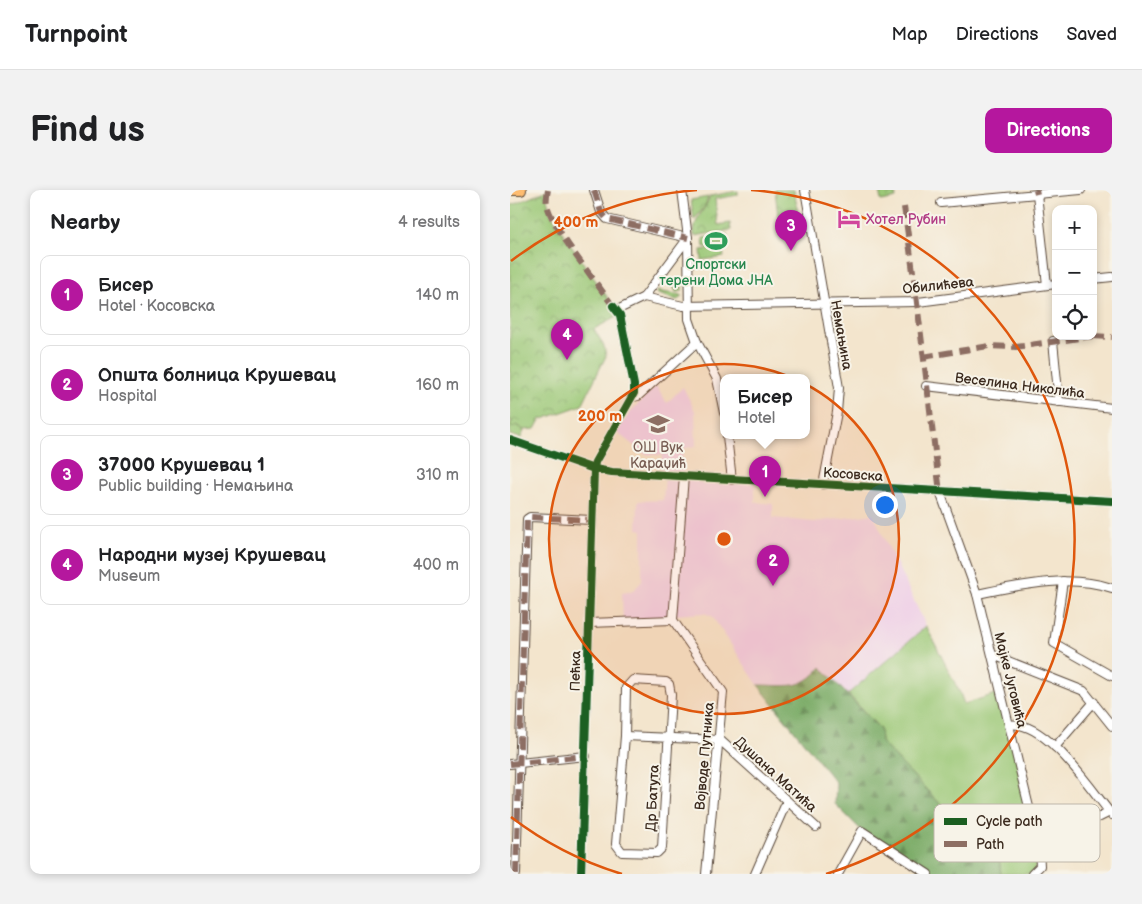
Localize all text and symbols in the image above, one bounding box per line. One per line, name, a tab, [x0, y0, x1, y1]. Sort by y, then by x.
text: Turnpoint	[25, 20, 128, 49]
text: Map	[892, 24, 928, 45]
text: Directions	[956, 24, 1038, 45]
text: Saved	[1066, 24, 1117, 45]
button: Directions	[985, 108, 1112, 153]
text: Find us	[30, 109, 145, 152]
map controls	[1052, 205, 1097, 340]
button: +	[1052, 205, 1097, 250]
hotel icon: Хотел Рубин	[836, 206, 862, 232]
text: Nearby	[50, 210, 120, 235]
pin: 3	[775, 210, 807, 251]
place label: Хотел Рубин	[866, 211, 946, 228]
text: 4 results	[398, 213, 460, 232]
text: 400 m	[554, 213, 598, 232]
sports icon: Спортски терени Дома ЈНА	[703, 228, 729, 254]
button: −	[1052, 250, 1097, 295]
place label: Спортски терени Дома ЈНА	[659, 256, 773, 289]
street label: Обилићева	[902, 273, 975, 298]
text: Бисер	[98, 274, 154, 297]
text: 1	[64, 286, 70, 305]
text: 140 m	[416, 286, 459, 305]
button: locate	[1052, 295, 1097, 340]
text: Hotel · Косовска	[98, 297, 215, 316]
street label: Немањина	[827, 299, 856, 372]
pin: 4	[551, 319, 583, 360]
text: Општа болница Крушевац	[98, 364, 336, 387]
street label: Веселина Николића	[954, 369, 1087, 402]
popup	[720, 374, 810, 439]
text: 2	[62, 376, 72, 395]
text: 160 m	[416, 376, 459, 395]
text: Бисер	[737, 386, 793, 409]
text: Hospital	[98, 387, 157, 406]
text: 200 m	[578, 407, 622, 426]
text: Hotel	[737, 409, 775, 428]
school or university icon: ОШ Вук Караџић	[645, 411, 671, 437]
place label: ОШ Вук Караџић	[630, 439, 686, 472]
text: 37000 Крушевац 1	[98, 454, 265, 477]
pin: 1	[749, 456, 781, 497]
street label: Косовска	[822, 464, 884, 485]
text: 3	[62, 466, 72, 485]
text: 310 m	[416, 466, 459, 485]
text: Public building · Немањина	[98, 477, 293, 496]
your location	[872, 492, 898, 518]
centre of rings	[715, 530, 733, 548]
text: Народни музеј Крушевац	[98, 544, 326, 567]
pin: 2	[757, 545, 789, 586]
text: 4	[62, 556, 72, 575]
text: 400 m	[413, 556, 459, 575]
text: Museum	[98, 567, 160, 586]
street label: Мајке Југовића	[990, 630, 1031, 730]
street label: Пећка	[567, 650, 584, 692]
street label: Војводе Путника	[691, 701, 718, 811]
street label: Душана Матића	[731, 733, 821, 816]
street label: Др Батута	[642, 763, 663, 832]
legend	[934, 804, 1100, 862]
text: Cycle path	[976, 813, 1043, 830]
text: Path	[976, 836, 1004, 853]

